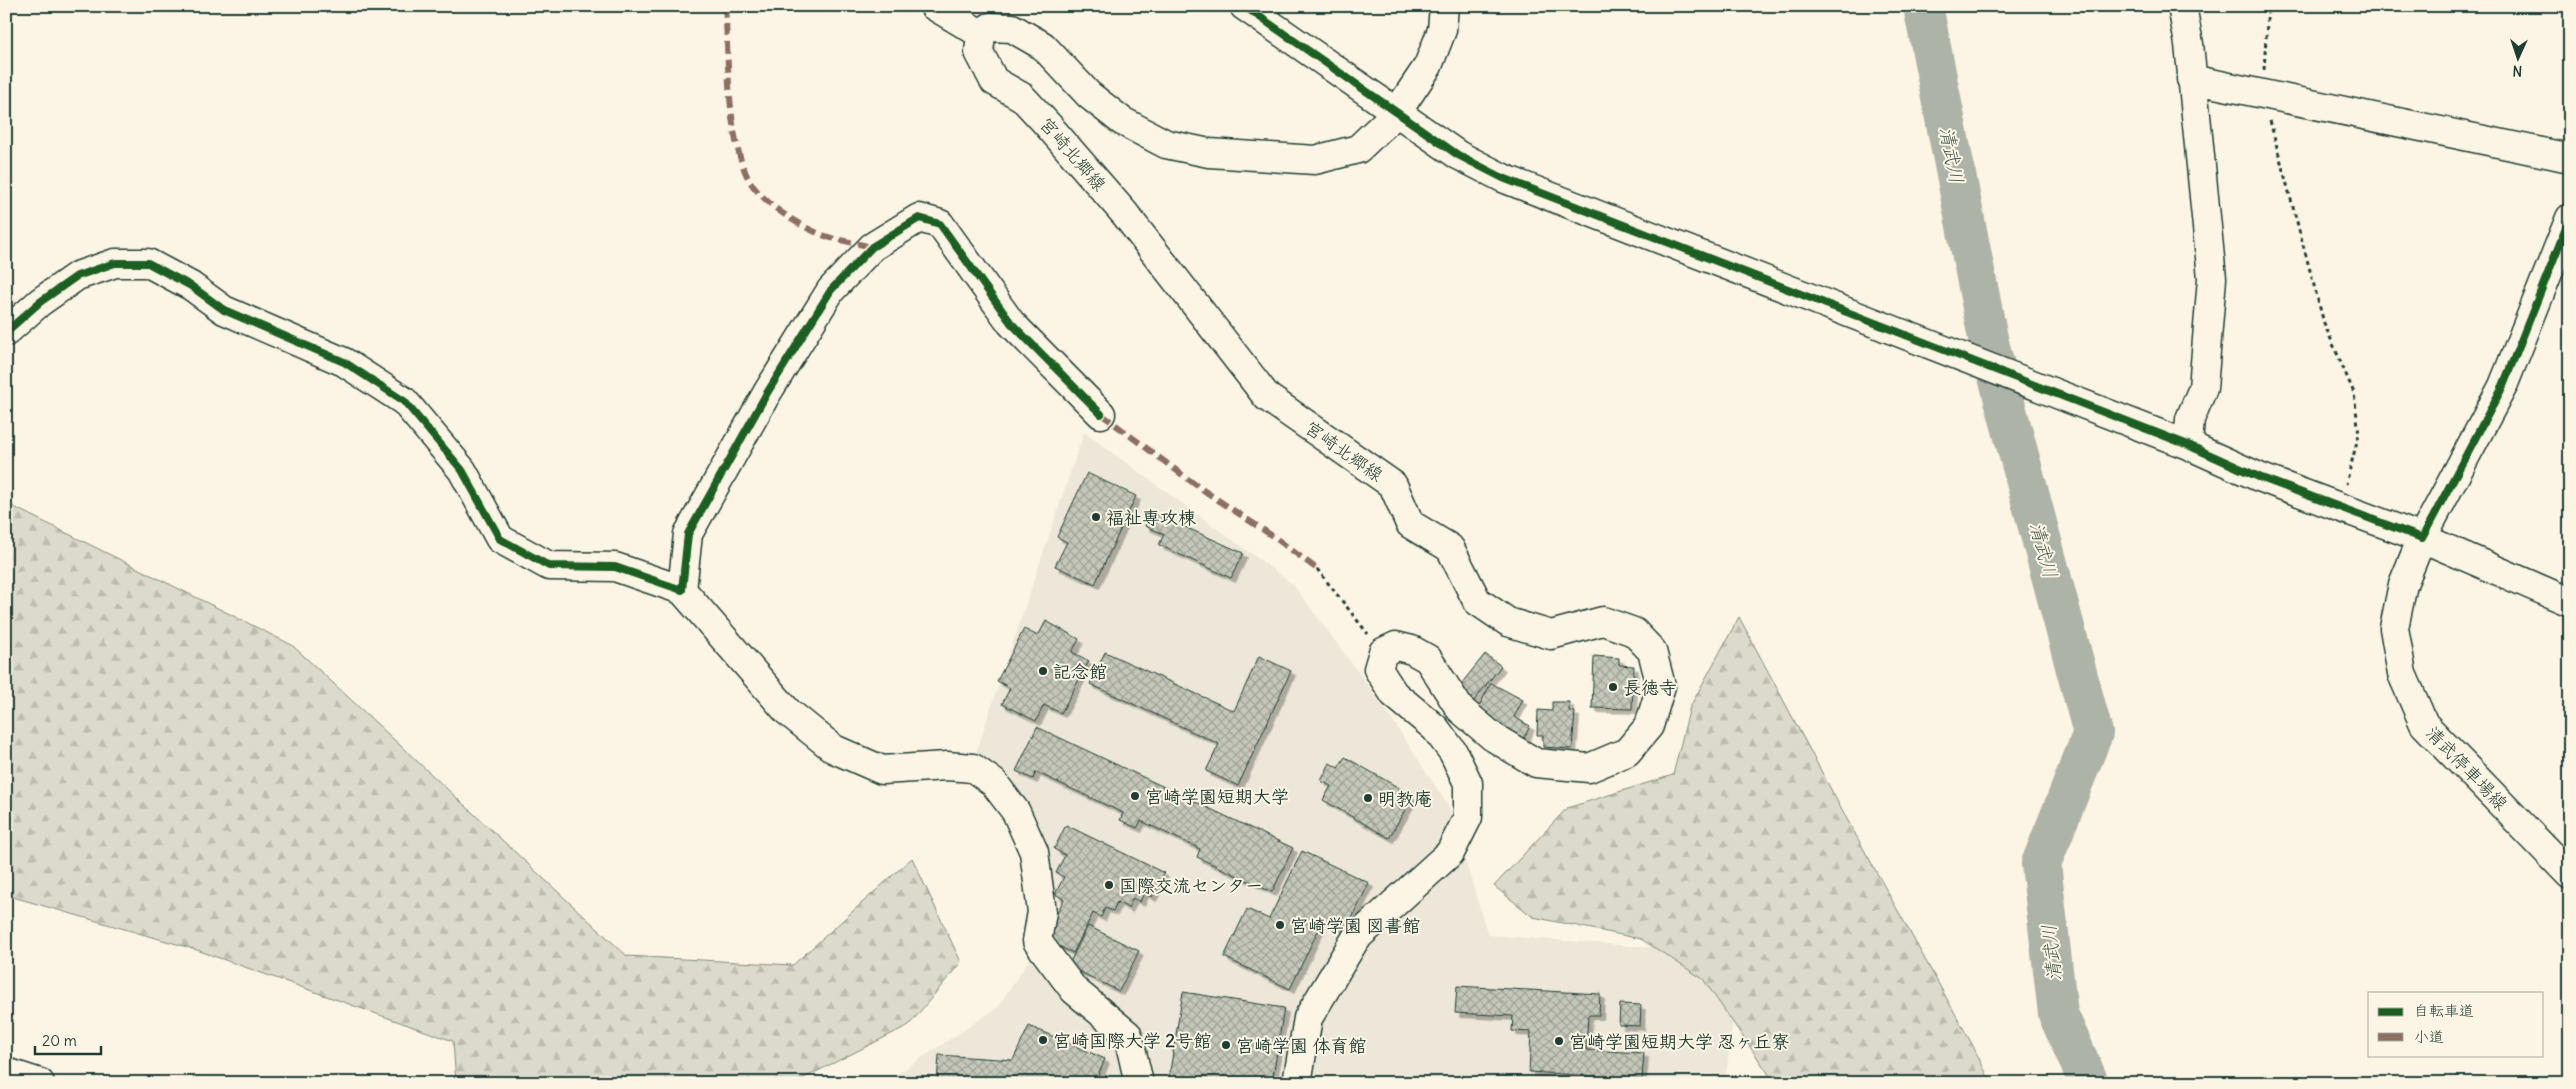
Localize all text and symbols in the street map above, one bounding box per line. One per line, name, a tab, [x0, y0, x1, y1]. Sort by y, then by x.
north arrow	[2494, 32, 2544, 82]
text: N	[2512, 62, 2523, 80]
street label: 宮崎北郷線	[1035, 112, 1111, 196]
water label: 清武川	[1935, 125, 1969, 185]
street label: 宮崎北郷線	[1301, 416, 1387, 486]
place label: 福祉専攻棟	[1106, 506, 1196, 529]
marker: 福祉専攻棟	[1090, 511, 1102, 523]
water label: 清武川	[2025, 519, 2063, 581]
place label: 記念館	[1053, 660, 1107, 683]
marker: 記念館	[1037, 665, 1049, 677]
place label: 長徳寺	[1623, 676, 1677, 699]
marker: 長徳寺	[1607, 681, 1619, 693]
street label: 清武停車場線	[2421, 721, 2513, 815]
place label: 宮崎学園短期大学	[1145, 785, 1289, 808]
place label: 明教庵	[1378, 787, 1432, 810]
marker: 宮崎学園短期大学	[1129, 790, 1141, 802]
marker: 明教庵	[1362, 792, 1374, 804]
place label: 国際交流センター	[1119, 874, 1263, 897]
marker: 国際交流センター	[1103, 879, 1115, 891]
place label: 宮崎学園 図書館	[1290, 914, 1420, 937]
marker: 宮崎学園 図書館	[1274, 919, 1286, 931]
water label: 清武川	[2036, 923, 2066, 983]
legend	[2368, 992, 2544, 1056]
text: 自転車道	[2414, 1001, 2474, 1020]
scale bar	[35, 1024, 101, 1056]
text: 小道	[2414, 1027, 2444, 1046]
place label: 宮崎国際大学 2号館	[1053, 1029, 1211, 1052]
place label: 宮崎学園短期大学 忍ヶ丘寮	[1569, 1030, 1789, 1053]
text: 20 m	[42, 1031, 77, 1050]
marker: 宮崎国際大学 2号館	[1037, 1034, 1049, 1046]
place label: 宮崎学園 体育館	[1236, 1034, 1366, 1057]
marker: 宮崎学園短期大学 忍ヶ丘寮	[1553, 1035, 1565, 1047]
marker: 宮崎学園 体育館	[1220, 1039, 1232, 1051]

